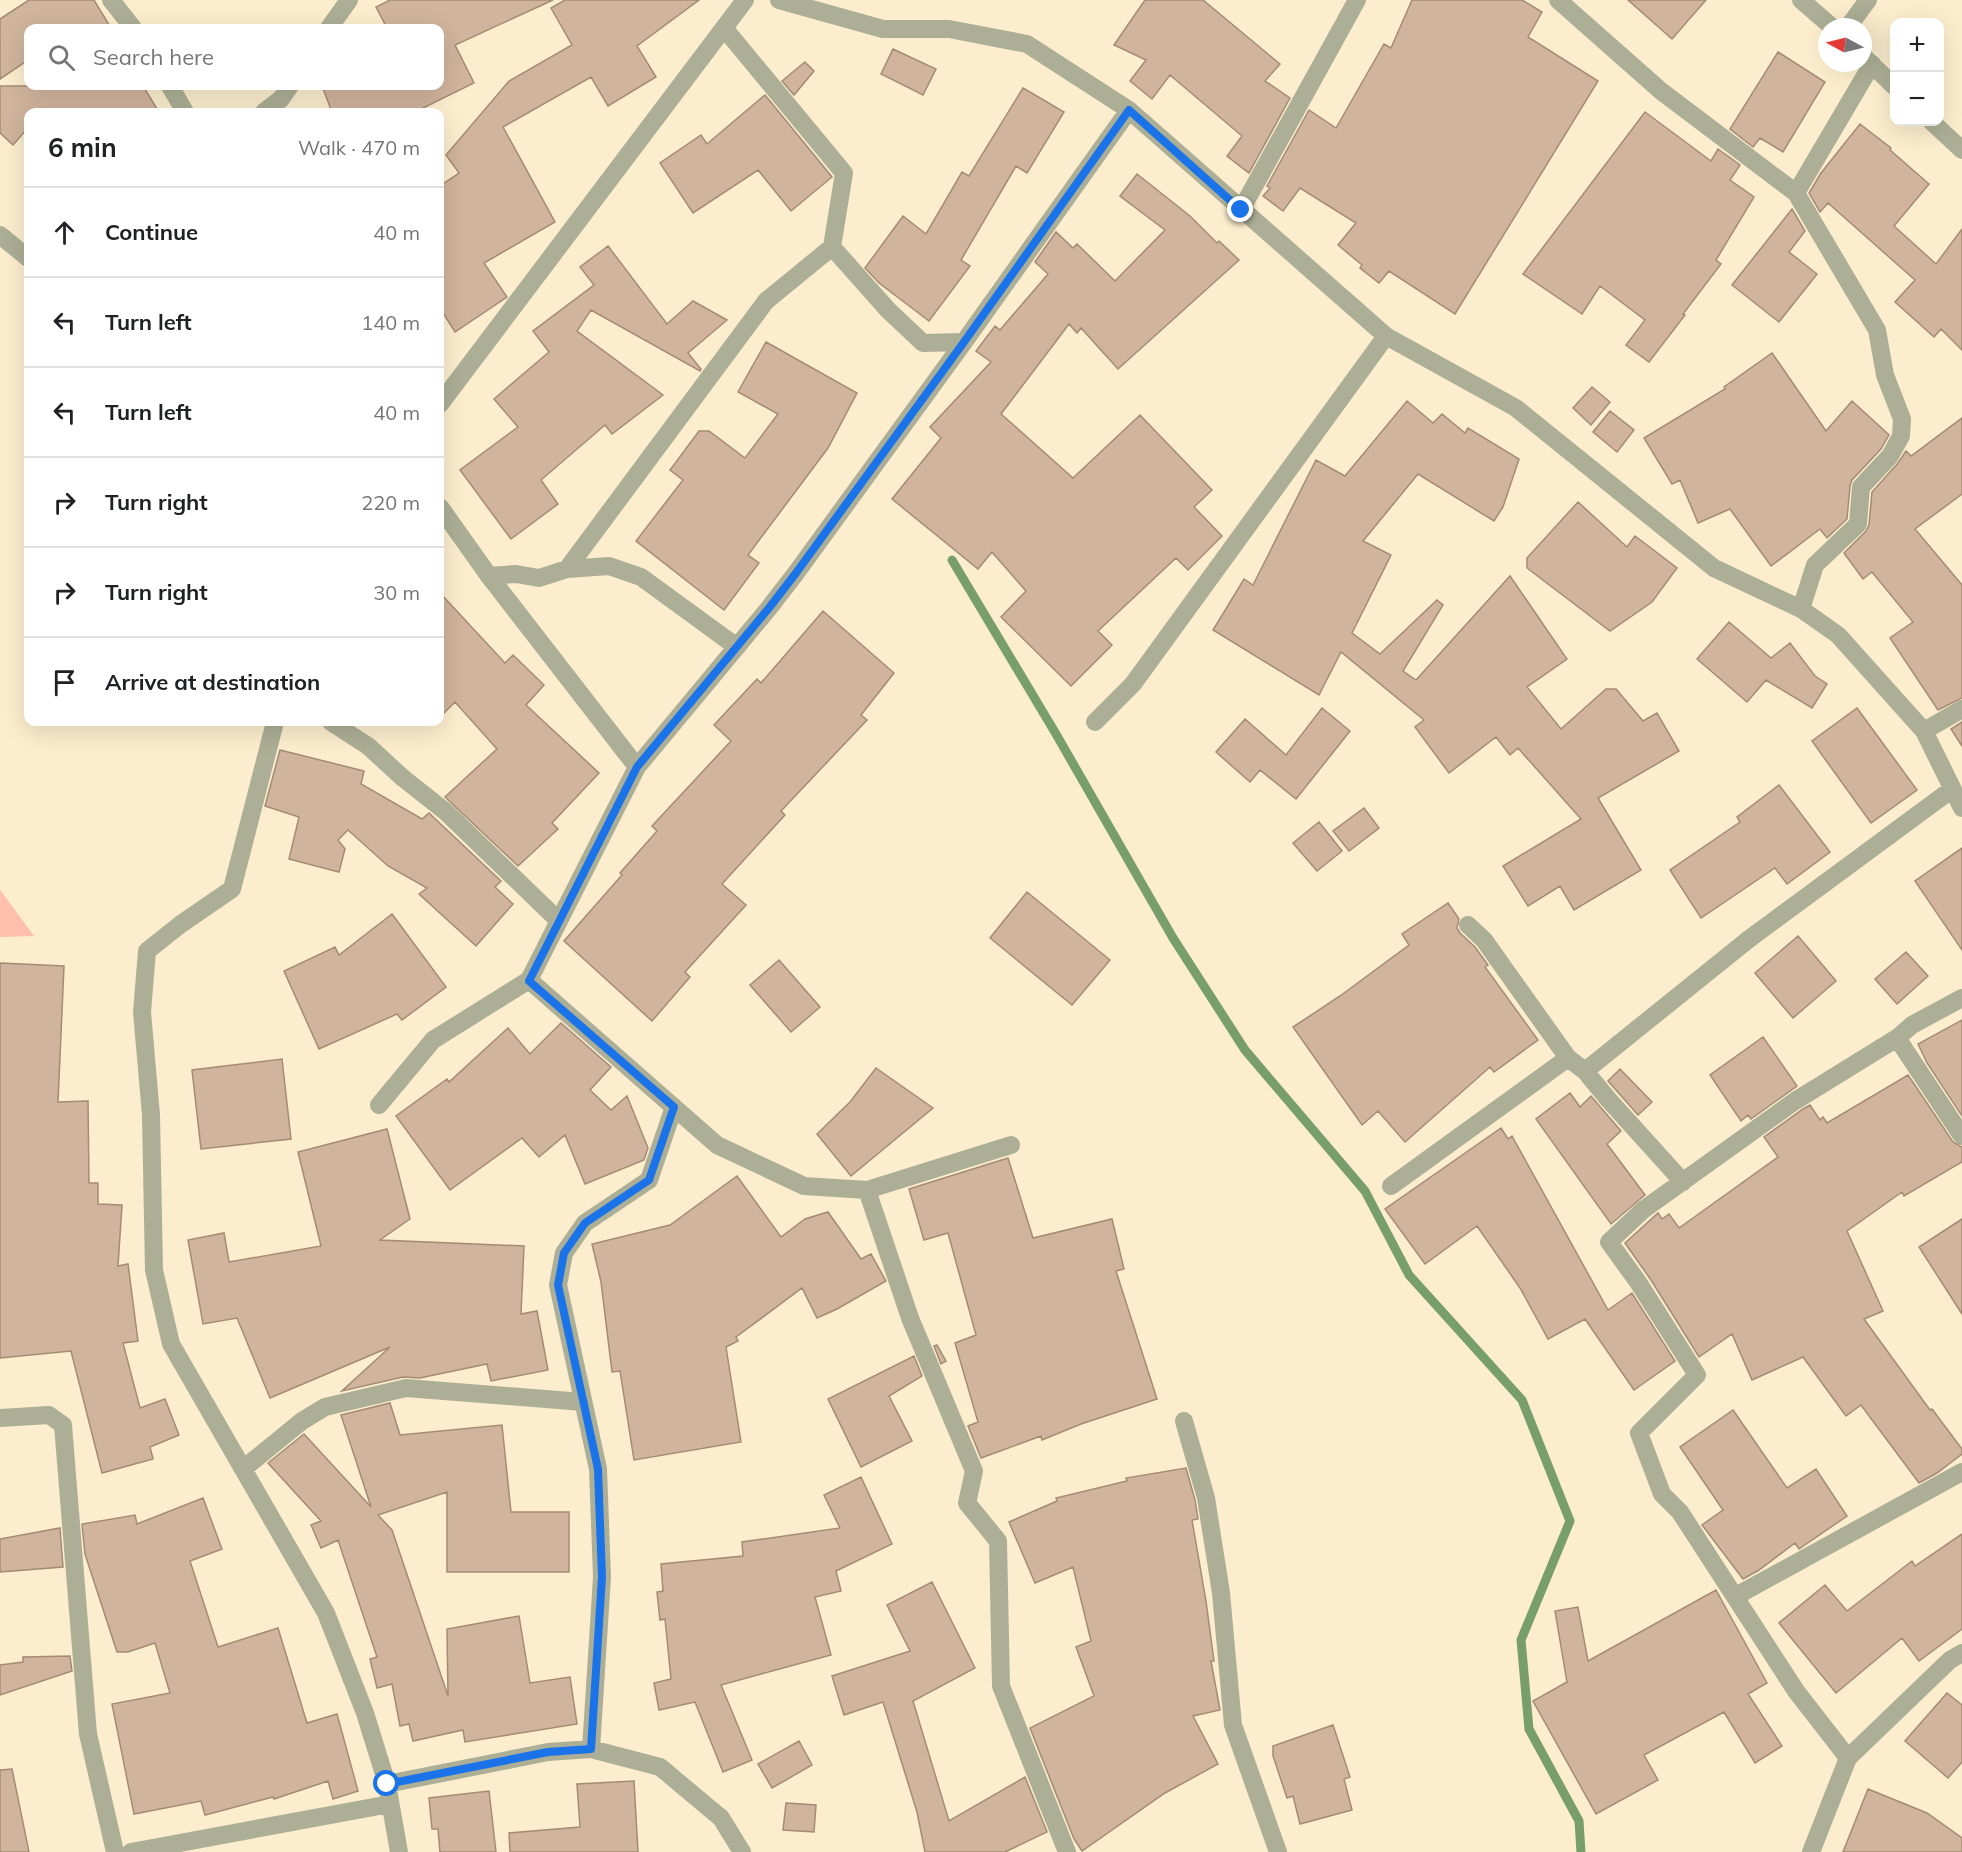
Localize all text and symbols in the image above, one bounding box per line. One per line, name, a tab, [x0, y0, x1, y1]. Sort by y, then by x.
north arrow	[1818, 18, 1872, 72]
map controls	[1890, 18, 1944, 126]
button: +	[1890, 18, 1944, 72]
search box	[24, 24, 444, 90]
icon: search	[45, 41, 78, 74]
text: Search here	[93, 43, 214, 71]
button: −	[1890, 72, 1944, 126]
text: 6 min	[48, 131, 117, 164]
text: Walk · 470 m	[298, 135, 420, 160]
route end	[1227, 196, 1253, 222]
icon: ahead	[48, 216, 81, 249]
text: Continue	[105, 218, 198, 246]
text: 40 m	[373, 220, 420, 245]
icon: left	[48, 306, 81, 339]
text: Turn left	[105, 308, 192, 336]
text: 140 m	[361, 310, 420, 335]
icon: left	[48, 396, 81, 429]
text: Turn left	[105, 398, 192, 426]
text: 40 m	[373, 400, 420, 425]
icon: right	[48, 486, 81, 519]
text: Turn right	[105, 488, 208, 516]
text: 220 m	[361, 490, 420, 515]
icon: right	[48, 576, 81, 609]
text: Turn right	[105, 578, 208, 606]
text: 30 m	[373, 580, 420, 605]
icon: arrive	[48, 666, 81, 699]
text: Arrive at destination	[105, 668, 320, 696]
route start	[373, 1770, 399, 1796]

